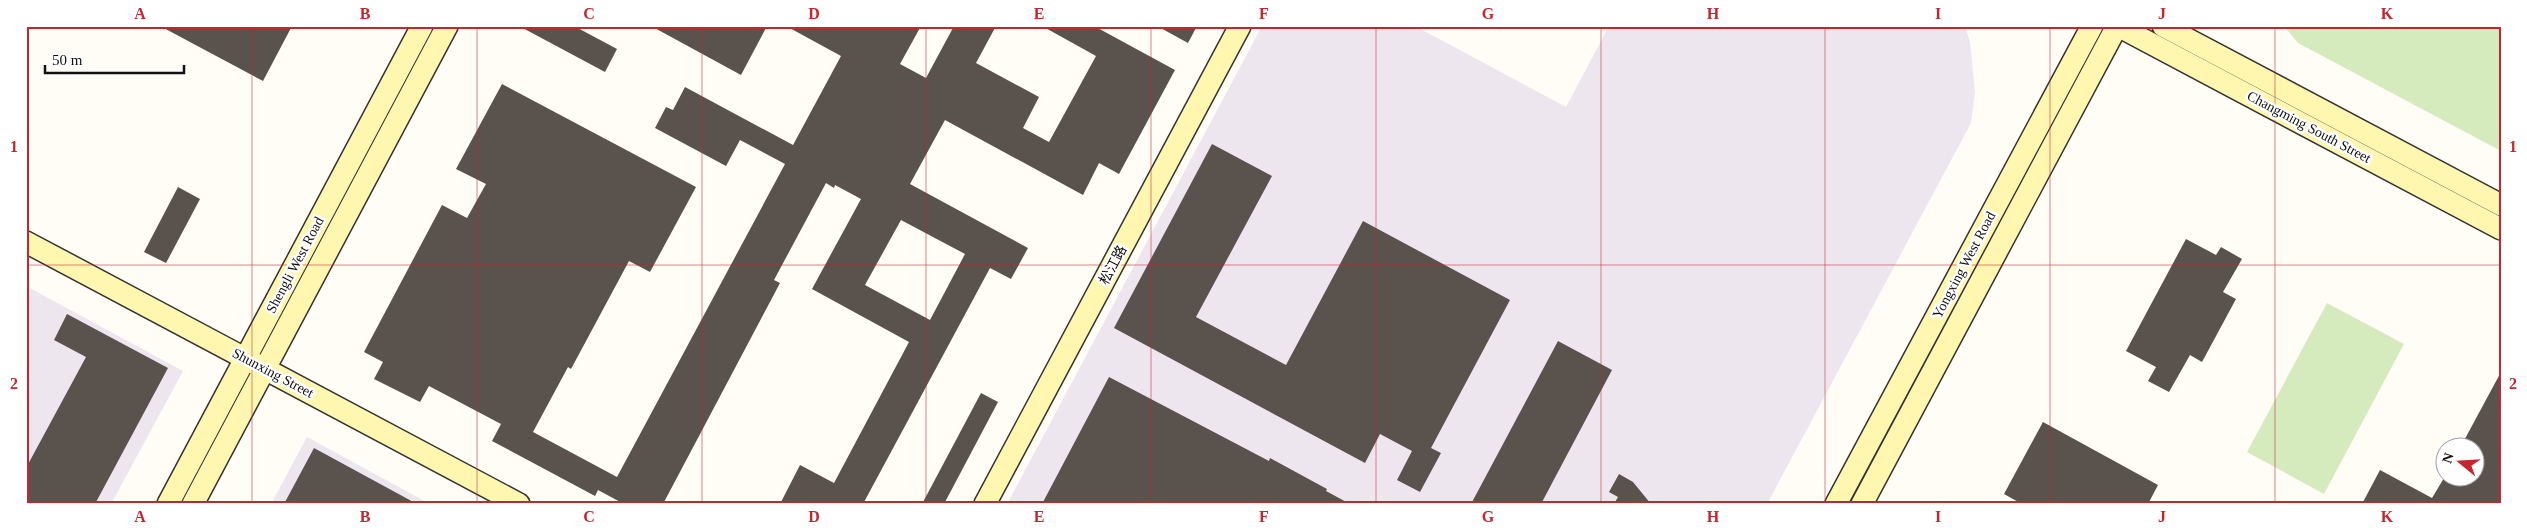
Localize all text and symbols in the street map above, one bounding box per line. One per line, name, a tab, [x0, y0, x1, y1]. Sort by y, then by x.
text: A	[134, 5, 146, 22]
text: B	[360, 5, 371, 22]
text: C	[583, 5, 595, 22]
text: D	[808, 5, 820, 22]
text: E	[1034, 5, 1044, 22]
text: F	[1259, 5, 1269, 22]
text: G	[1482, 5, 1495, 22]
text: H	[1707, 5, 1720, 22]
text: I	[1935, 5, 1941, 22]
text: J	[2158, 5, 2166, 22]
text: K	[2381, 5, 2394, 22]
scale bar	[45, 42, 184, 74]
text: 50 m	[52, 52, 83, 68]
street label: Changming South Street	[2245, 88, 2373, 166]
text: 1	[10, 138, 18, 155]
text: 1	[2509, 138, 2517, 155]
street label: Yongxing West Road	[1930, 209, 1998, 321]
street label: Shengli West Road	[263, 214, 327, 316]
street label: 松江路	[1097, 243, 1129, 287]
street label: Shunxing Street	[230, 345, 316, 401]
text: 2	[10, 375, 18, 392]
text: 2	[2509, 375, 2517, 392]
north arrow	[2434, 438, 2484, 488]
text: N	[2439, 451, 2457, 465]
text: A	[134, 508, 146, 525]
text: B	[360, 508, 371, 525]
text: C	[583, 508, 595, 525]
text: D	[808, 508, 820, 525]
text: E	[1034, 508, 1044, 525]
text: F	[1259, 508, 1269, 525]
text: G	[1482, 508, 1495, 525]
text: H	[1707, 508, 1720, 525]
text: I	[1935, 508, 1941, 525]
text: J	[2158, 508, 2166, 525]
text: K	[2381, 508, 2394, 525]

